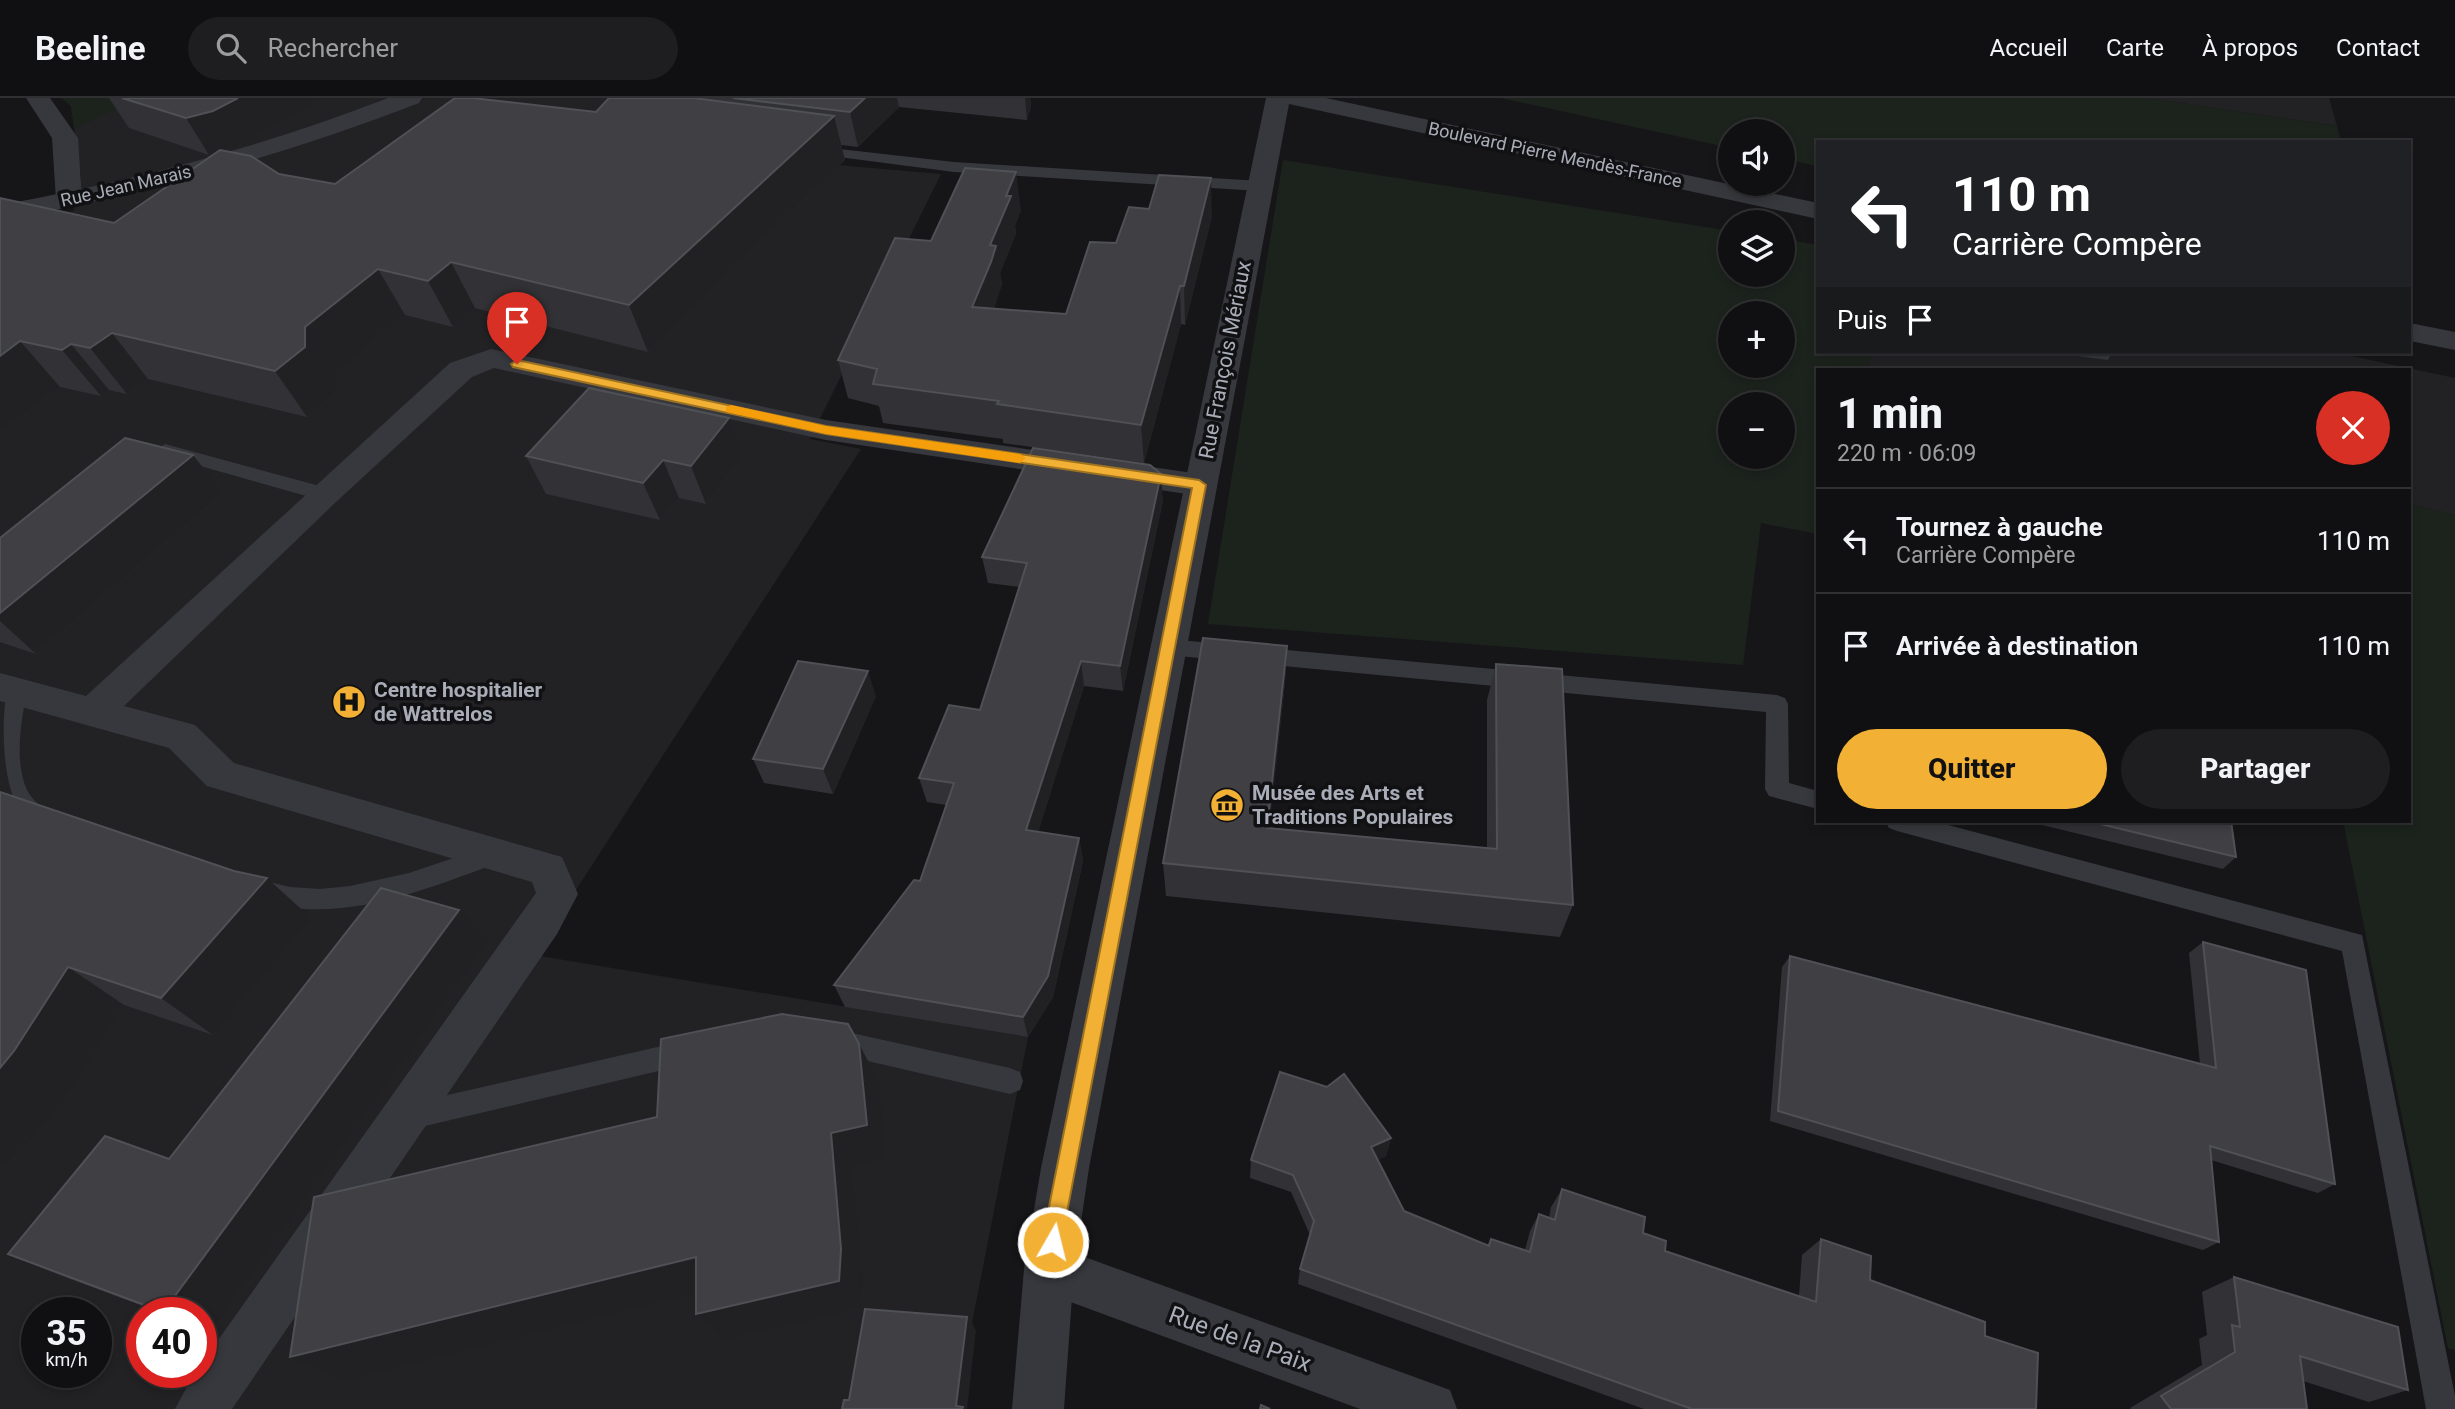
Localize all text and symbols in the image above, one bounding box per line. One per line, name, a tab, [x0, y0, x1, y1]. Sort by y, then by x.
search box	[188, 17, 678, 80]
text: Beeline	[35, 29, 146, 68]
icon: search	[212, 29, 250, 67]
text: Rechercher	[268, 33, 398, 63]
text: Accueil	[1989, 34, 2068, 62]
text: Carte	[2106, 34, 2164, 62]
text: À propos	[2202, 34, 2298, 62]
text: Contact	[2336, 34, 2420, 62]
street label: Boulevard Pierre Mendès-France	[1426, 117, 1684, 192]
map controls	[1718, 119, 1795, 469]
button: sound	[1718, 119, 1795, 196]
street label: Rue Jean Marais	[59, 160, 193, 211]
text: 110 m	[1952, 166, 2091, 223]
icon: left	[1837, 168, 1928, 259]
button: layers	[1718, 210, 1795, 287]
text: Carrière Compère	[1952, 225, 2202, 263]
street label: Rue François Mériaux	[1194, 259, 1256, 461]
pin	[487, 292, 547, 364]
button: +	[1718, 301, 1795, 378]
icon: arrive	[1901, 301, 1939, 339]
icon: arrive	[498, 303, 536, 341]
text: Puis	[1837, 305, 1887, 335]
text: 1 min	[1837, 389, 1943, 438]
button: close	[2316, 391, 2390, 465]
button: −	[1718, 392, 1795, 469]
text: 220 m · 06:09	[1837, 440, 1976, 467]
text: Tournez à gauche	[1896, 512, 2103, 542]
icon: left	[1837, 522, 1875, 560]
text: 110 m	[2317, 526, 2390, 556]
text: Carrière Compère	[1896, 542, 2076, 569]
icon: arrive	[1837, 627, 1875, 665]
text: Arrivée à destination	[1896, 631, 2138, 661]
text: 110 m	[2317, 631, 2390, 661]
place label: Centre hospitalier de Wattrelos	[374, 678, 543, 726]
hospital icon: Centre hospitalier de Wattrelos	[330, 683, 368, 721]
button: Quitter	[1837, 729, 2107, 809]
button: Partager	[2121, 729, 2390, 809]
place label: Musée des Arts et Traditions Populaires	[1252, 781, 1454, 829]
museum icon: Musée des Arts et Traditions Populaires	[1208, 786, 1246, 824]
position arrow	[1016, 1205, 1090, 1279]
speed limit sign: 40	[126, 1297, 217, 1388]
street label: Rue de la Paix	[1165, 1300, 1315, 1378]
text: 35	[46, 1313, 87, 1354]
text: km/h	[45, 1349, 88, 1370]

